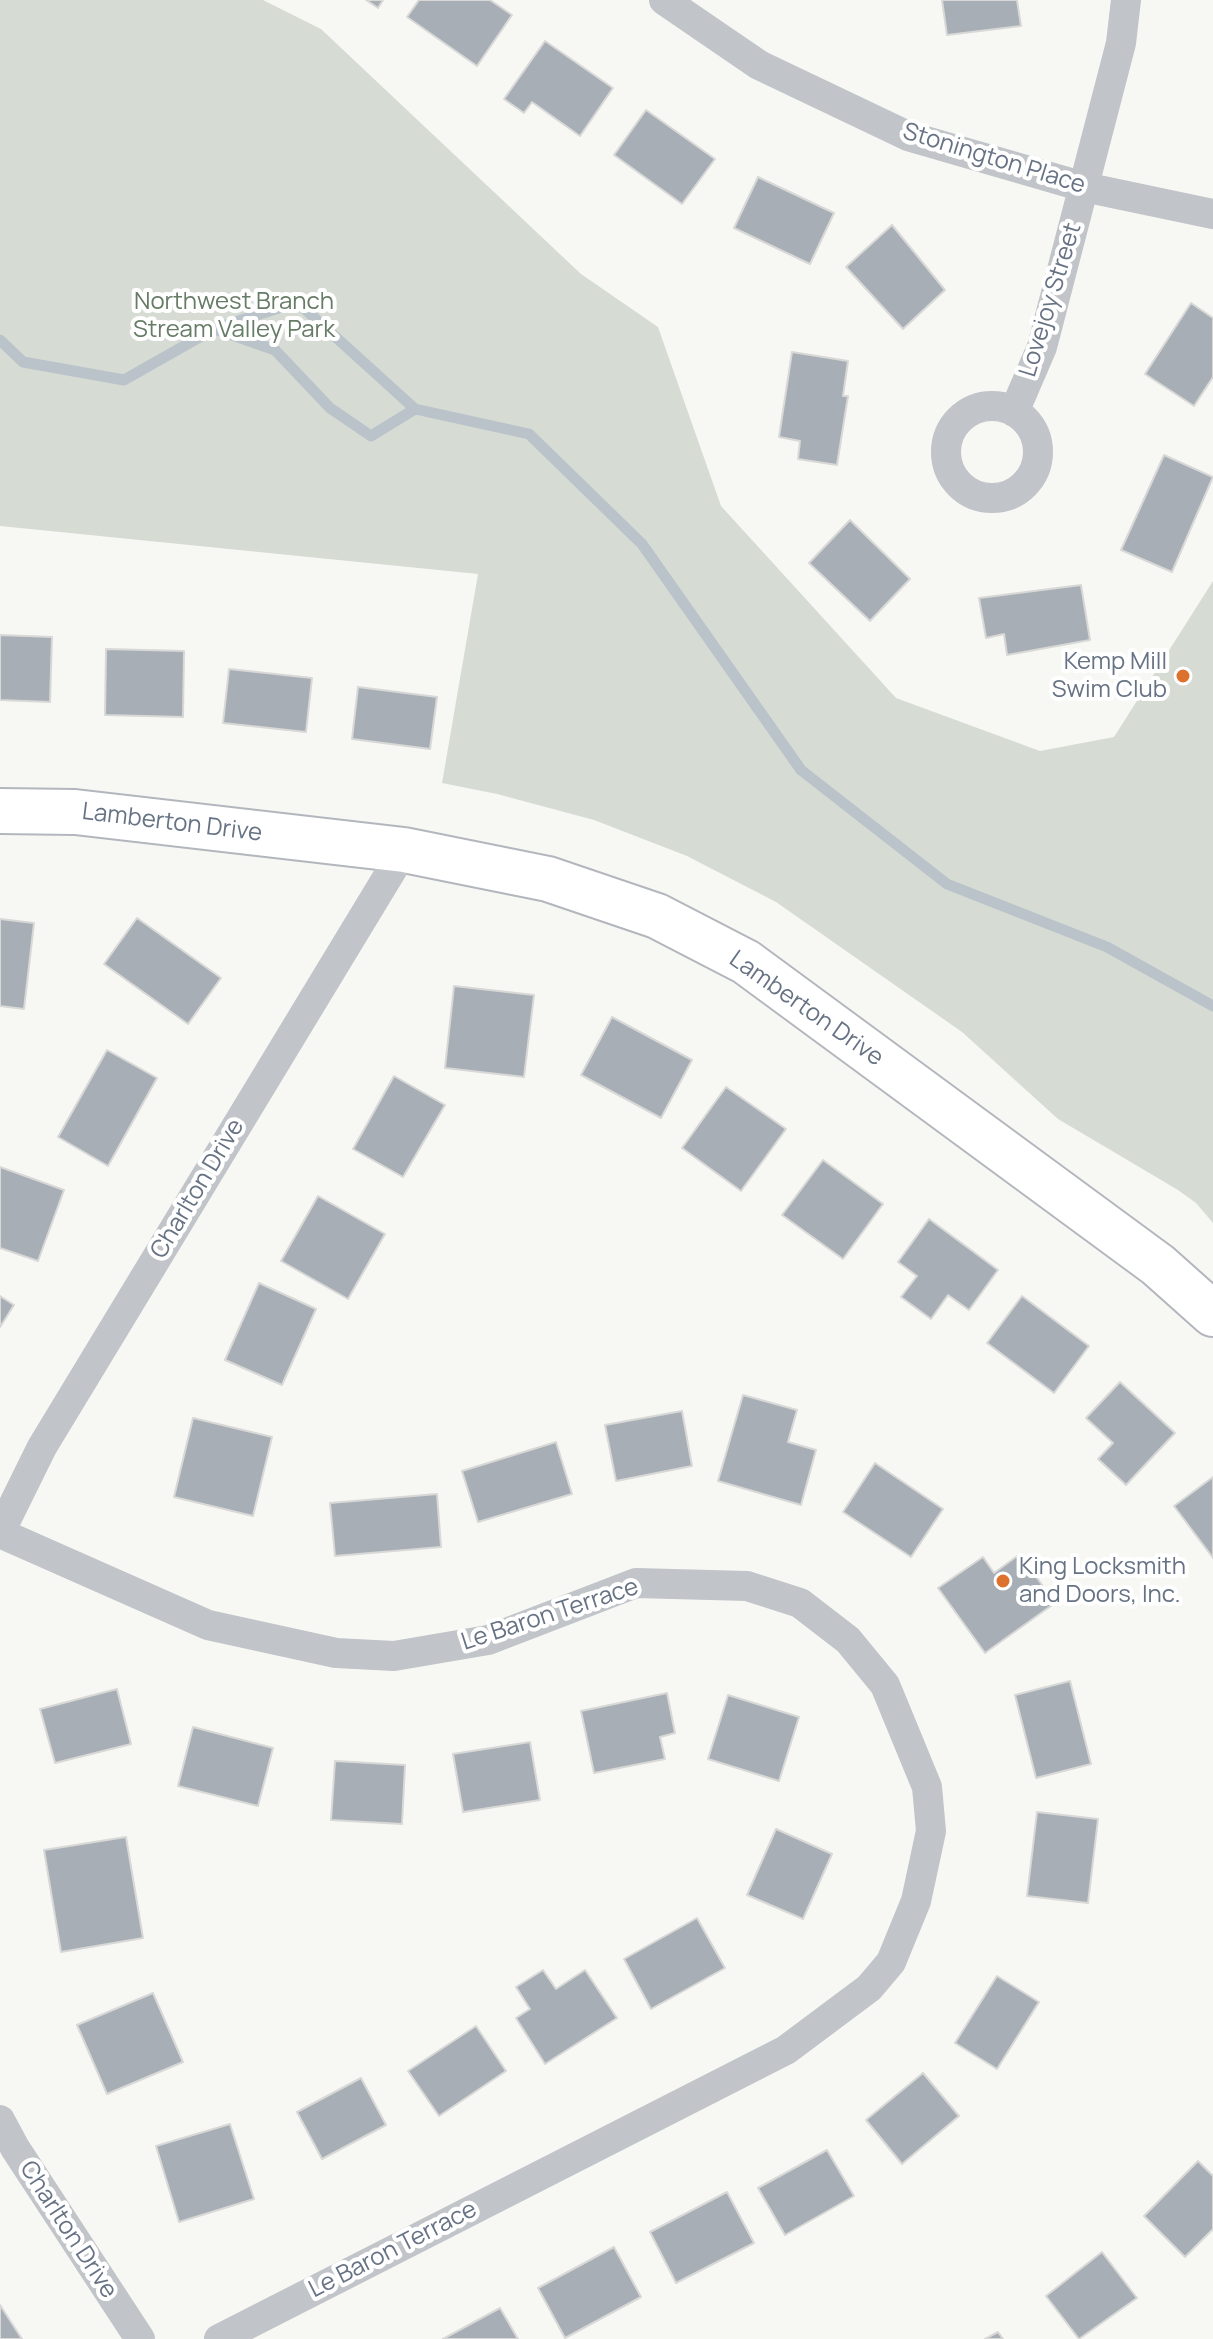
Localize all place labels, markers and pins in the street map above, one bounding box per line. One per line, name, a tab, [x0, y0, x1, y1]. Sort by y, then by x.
place label: Kemp Mill Swim Club	[1052, 648, 1167, 704]
marker: Kemp Mill Swim Club	[1174, 667, 1192, 685]
place label: King Locksmith and Doors, Inc.	[1019, 1553, 1186, 1609]
marker: King Locksmith and Doors, Inc.	[994, 1572, 1012, 1590]

